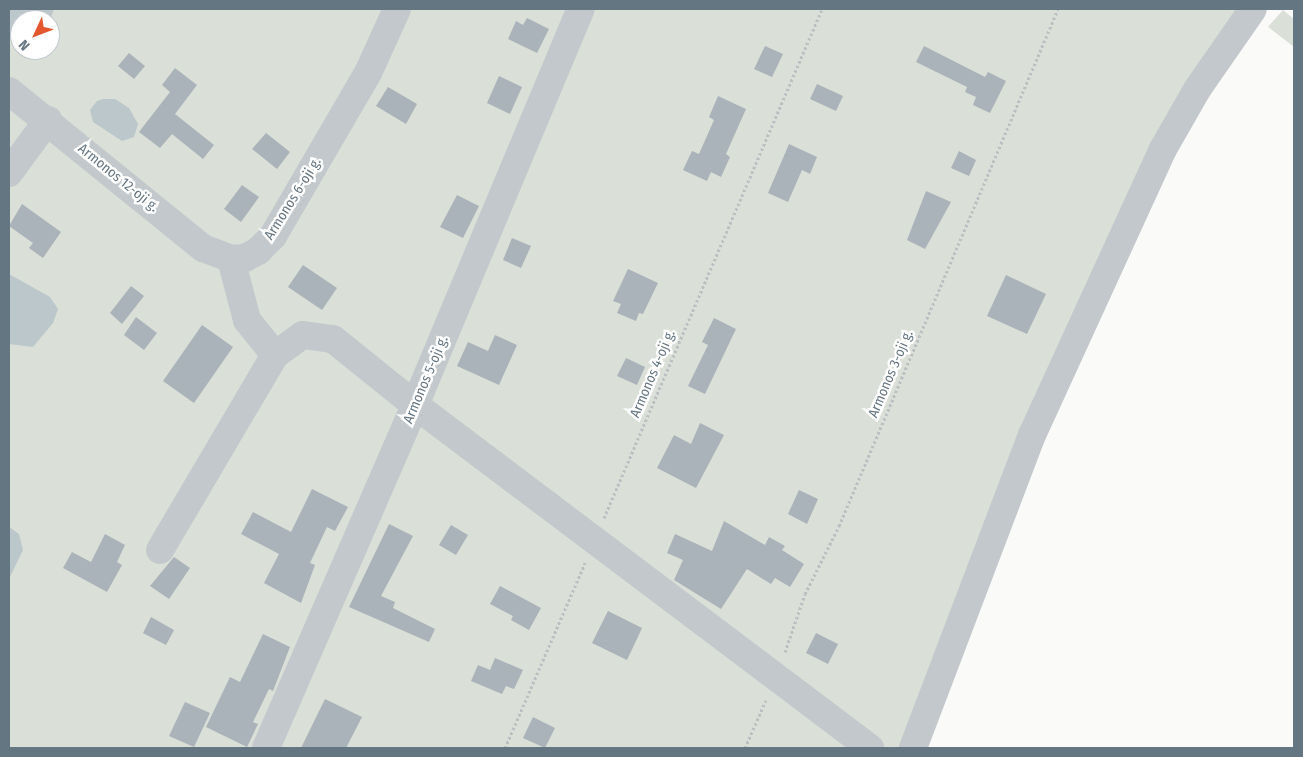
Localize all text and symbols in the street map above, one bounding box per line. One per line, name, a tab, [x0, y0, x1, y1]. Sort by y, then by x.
north arrow	[10, 10, 60, 60]
text: N	[15, 36, 33, 54]
street label: Armonos 12-oji g.	[74, 140, 162, 216]
street label: Armonos 6-oji g.	[261, 155, 325, 243]
street label: Armonos 4-oji g.	[627, 328, 679, 420]
street label: Armonos 3-oji g.	[865, 328, 917, 420]
street label: Armonos 5-oji g.	[400, 334, 452, 426]

